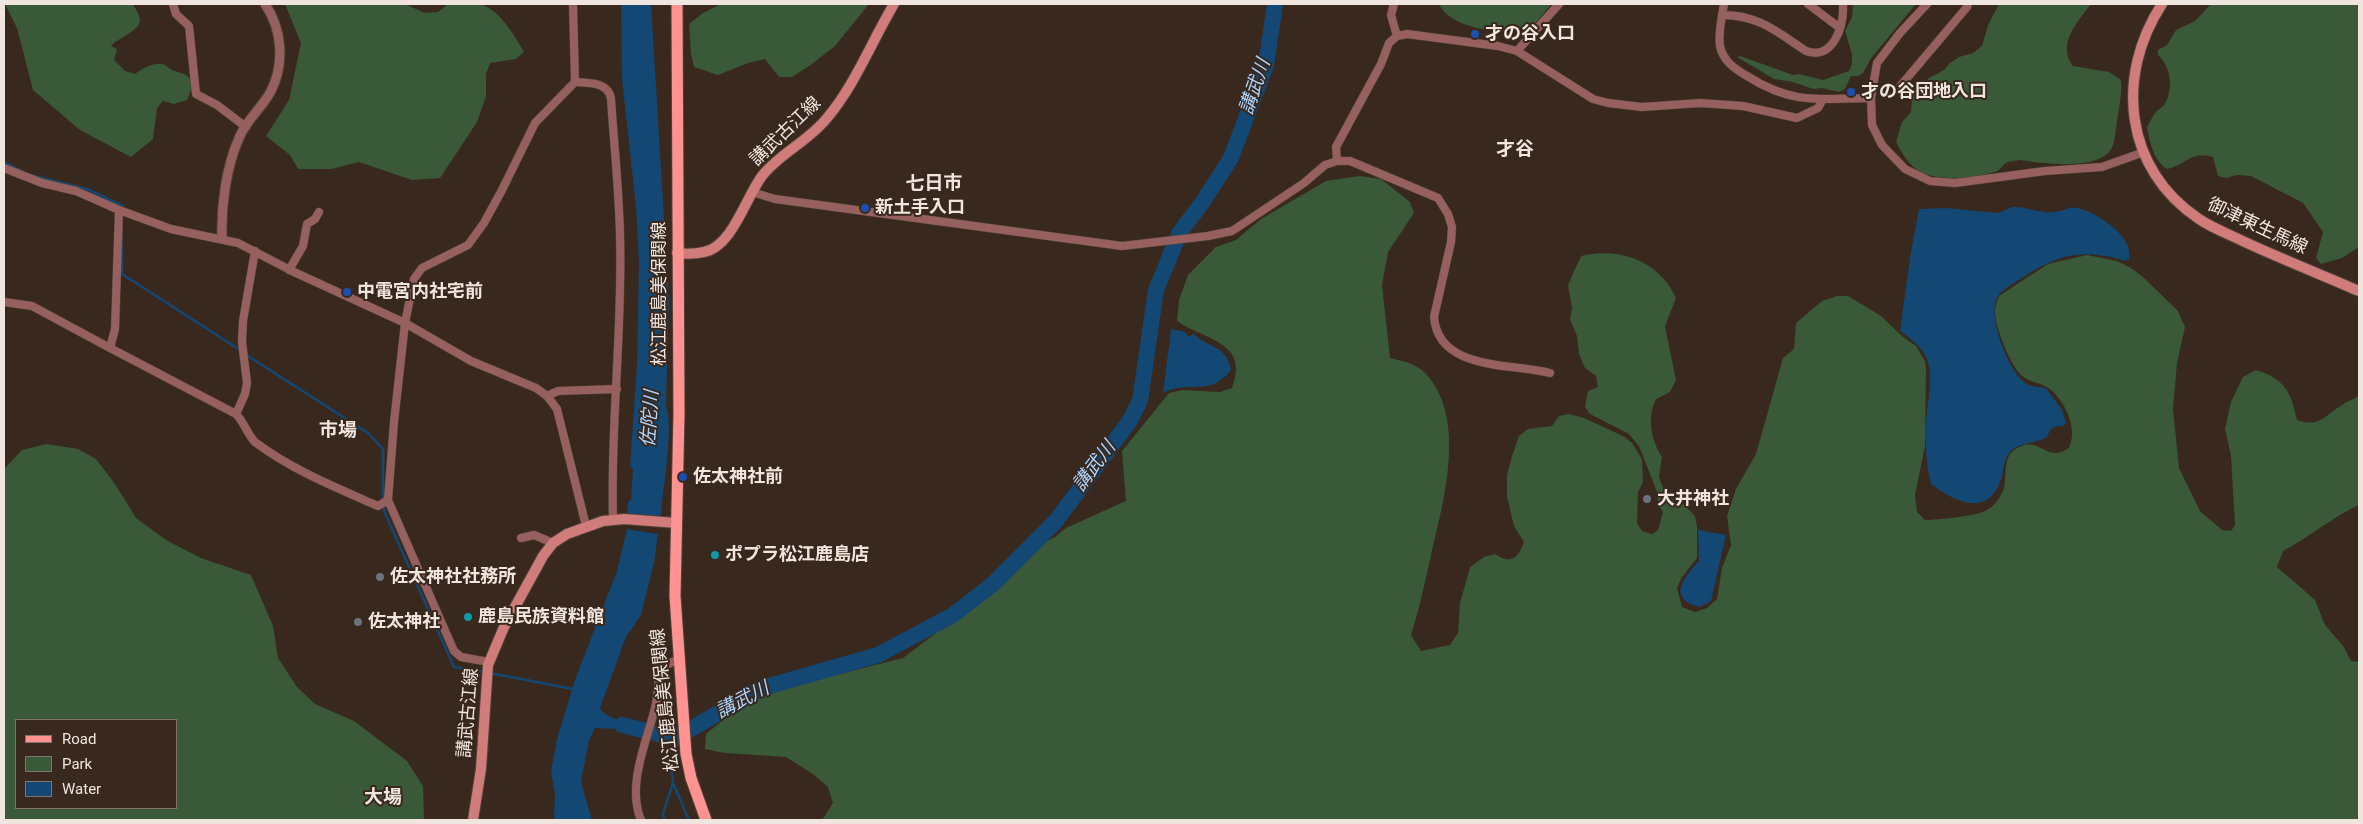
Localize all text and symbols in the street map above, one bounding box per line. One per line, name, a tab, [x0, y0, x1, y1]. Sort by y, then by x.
place label: 才の谷入口	[1485, 23, 1575, 45]
marker: 才の谷入口	[1469, 28, 1481, 40]
water label: 講武川	[1236, 56, 1276, 118]
place label: 才の谷団地入口	[1861, 81, 1987, 103]
marker: 才の谷団地入口	[1845, 86, 1857, 98]
street label: 講武古江線	[746, 93, 826, 171]
district label: 才谷	[1496, 139, 1534, 161]
district label: 七日市	[906, 173, 962, 195]
street label: 御津東生馬線	[2203, 194, 2311, 260]
place label: 新土手入口	[875, 197, 965, 219]
marker: 新土手入口	[859, 202, 871, 214]
street label: 松江鹿島美保関線	[649, 222, 671, 366]
place label: 中電宮内社宅前	[357, 281, 483, 303]
marker: 中電宮内社宅前	[341, 286, 353, 298]
water label: 佐陀川	[638, 390, 664, 448]
district label: 市場	[319, 420, 357, 442]
water label: 講武川	[1069, 437, 1121, 497]
place label: 佐太神社前	[693, 466, 783, 488]
marker: 佐太神社前	[677, 471, 689, 483]
place label: 大井神社	[1657, 488, 1729, 510]
marker: 大井神社	[1641, 493, 1653, 505]
place label: ポプラ松江鹿島店	[725, 544, 869, 566]
marker: ポプラ松江鹿島店	[709, 549, 721, 561]
place label: 佐太神社社務所	[390, 566, 516, 588]
marker: 佐太神社社務所	[374, 571, 386, 583]
place label: 鹿島民族資料館	[478, 606, 604, 628]
place label: 佐太神社	[368, 611, 440, 633]
marker: 鹿島民族資料館	[462, 611, 474, 623]
marker: 佐太神社	[352, 616, 364, 628]
street label: 松江鹿島美保関線	[648, 627, 684, 773]
street label: 講武古江線	[454, 667, 484, 759]
water label: 講武川	[712, 678, 774, 724]
legend	[15, 719, 178, 809]
text: Road	[62, 730, 96, 748]
text: Park	[62, 755, 92, 773]
text: Water	[62, 780, 101, 798]
district label: 大場	[364, 787, 402, 809]

